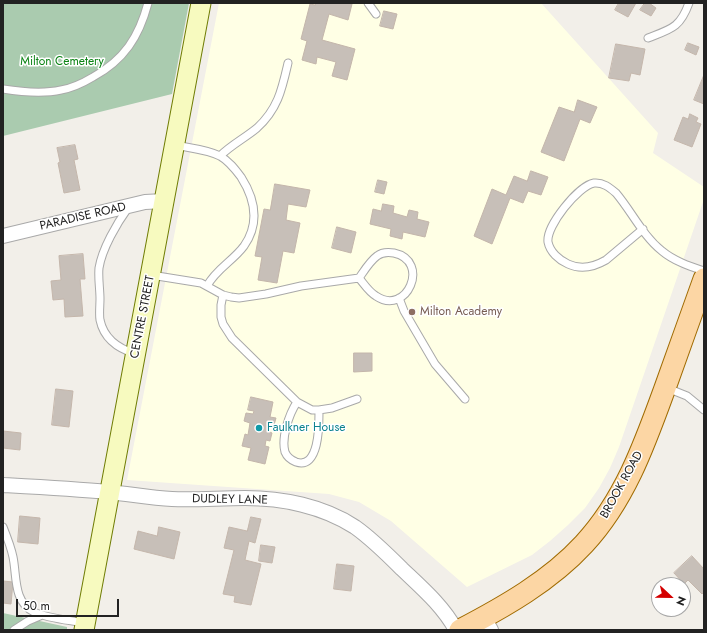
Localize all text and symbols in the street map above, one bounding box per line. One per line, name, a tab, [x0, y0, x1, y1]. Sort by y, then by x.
park label: Milton Cemetery	[20, 55, 104, 69]
street label: PARADISE ROAD	[38, 200, 128, 234]
street label: CENTRE STREET	[128, 274, 158, 360]
place label: Milton Academy	[420, 305, 502, 319]
marker: Milton Academy	[407, 307, 417, 317]
place label: Faulkner House	[267, 421, 345, 435]
marker: Faulkner House	[254, 423, 264, 433]
street label: BROOK ROAD	[598, 449, 646, 521]
street label: DUDLEY LANE	[192, 492, 268, 508]
north arrow	[651, 577, 691, 617]
scale bar	[18, 591, 121, 617]
text: N	[672, 594, 690, 608]
text: 50 m	[23, 597, 50, 615]

